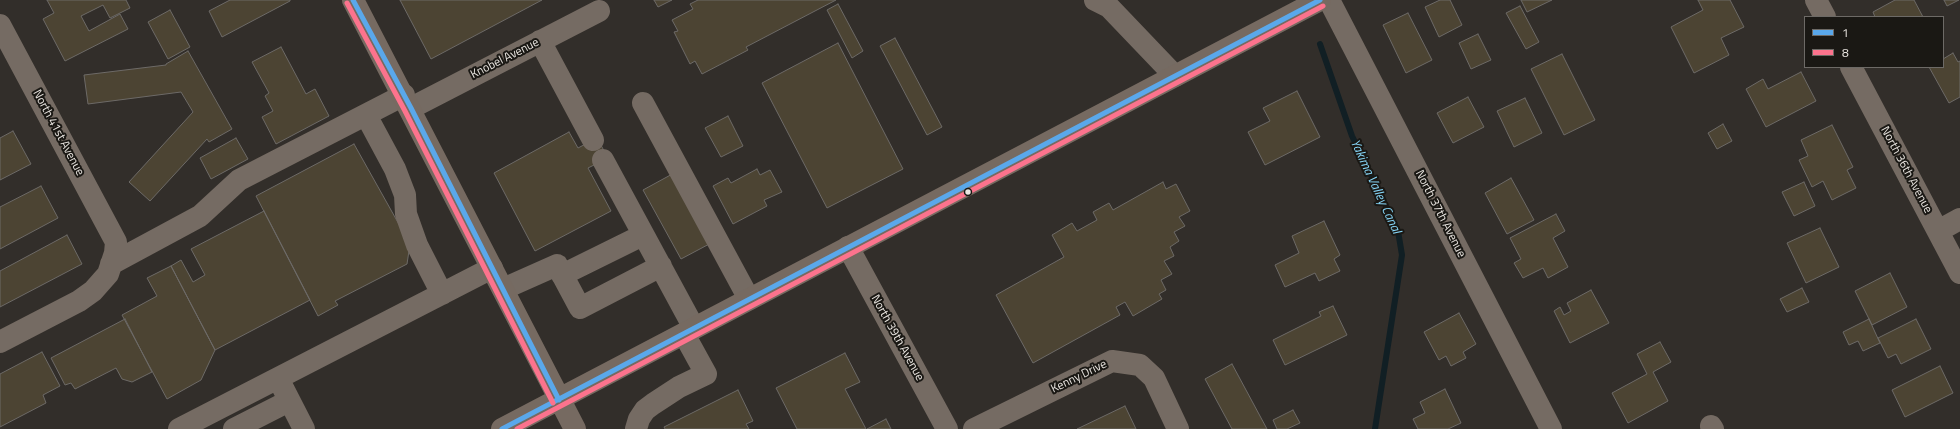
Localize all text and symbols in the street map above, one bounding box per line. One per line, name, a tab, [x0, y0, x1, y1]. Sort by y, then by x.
legend	[1804, 16, 1944, 68]
text: 1	[1842, 23, 1849, 42]
street label: Knobel Avenue	[468, 36, 542, 82]
text: 8	[1842, 43, 1849, 62]
street label: North 41st Avenue	[29, 88, 87, 178]
street label: North 36th Avenue	[1877, 124, 1935, 216]
water label: Yakima Valley Canal	[1346, 137, 1404, 237]
street label: North 37th Avenue	[1412, 168, 1468, 260]
unlabelled marker	[963, 187, 973, 197]
street label: North 39th Avenue	[867, 292, 927, 384]
street label: Kenny Drive	[1049, 357, 1109, 397]

